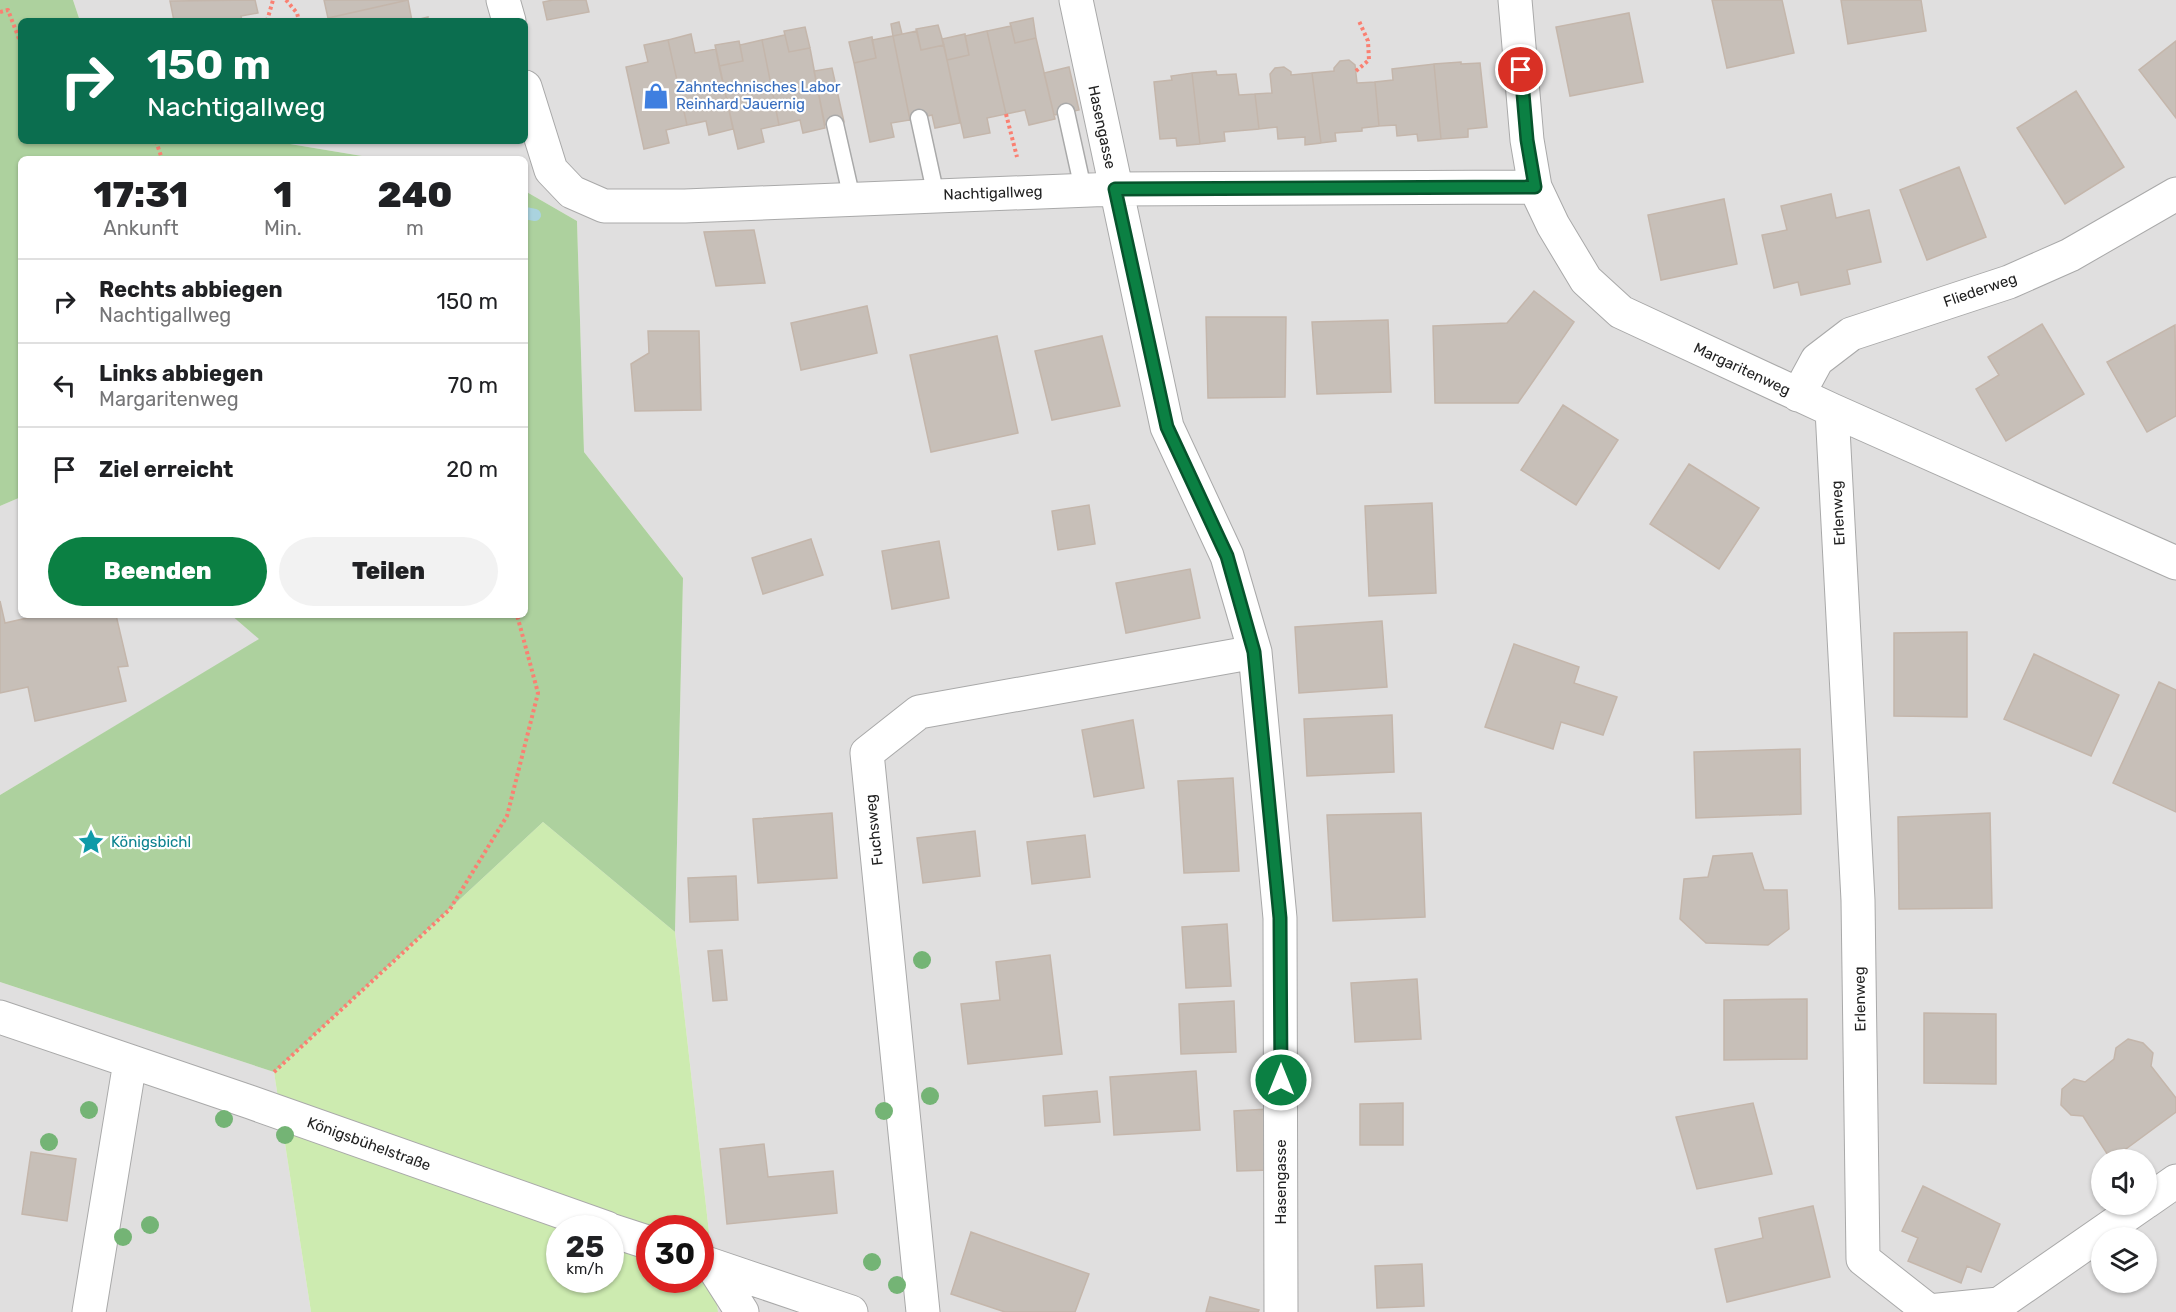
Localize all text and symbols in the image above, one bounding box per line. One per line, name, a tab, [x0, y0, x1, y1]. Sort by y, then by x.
text: 150 m	[147, 40, 271, 90]
icon: right	[48, 42, 126, 120]
pin	[1495, 44, 1546, 95]
icon: arrive	[1504, 53, 1537, 86]
place label: Zahntechnisches Labor Reinhard Jauernig	[676, 78, 841, 113]
shop icon: Zahntechnisches Labor Reinhard Jauernig	[641, 81, 671, 111]
street label: Hasengasse	[1084, 84, 1120, 170]
text: Nachtigallweg	[147, 91, 326, 123]
text: 17:31	[94, 173, 188, 216]
text: 1	[273, 173, 292, 216]
text: 240	[377, 173, 452, 216]
street label: Nachtigallweg	[943, 182, 1043, 204]
text: Ankunft	[103, 216, 179, 240]
text: Min.	[264, 216, 302, 240]
text: m	[406, 216, 424, 240]
street label: Fliederweg	[1941, 269, 2019, 311]
text: Rechts abbiegen	[99, 276, 283, 303]
icon: right	[48, 285, 81, 318]
text: 150 m	[437, 288, 498, 315]
text: Nachtigallweg	[99, 303, 231, 327]
street label: Margaritenweg	[1691, 339, 1793, 399]
text: Links abbiegen	[99, 360, 263, 387]
icon: left	[48, 369, 81, 402]
text: 70 m	[448, 372, 498, 399]
text: Margaritenweg	[99, 387, 239, 411]
icon: arrive	[48, 453, 81, 486]
text: Ziel erreicht	[99, 456, 233, 483]
text: 20 m	[446, 456, 498, 483]
street label: Erlenweg	[1827, 480, 1849, 546]
button: Beenden	[48, 537, 267, 606]
button: Teilen	[279, 537, 498, 606]
street label: Fuchsweg	[861, 793, 887, 867]
place icon: Königsbichl	[76, 827, 106, 857]
place label: Königsbichl	[111, 833, 191, 851]
street label: Erlenweg	[1850, 966, 1870, 1032]
position arrow	[1249, 1048, 1313, 1112]
street label: Königsbühelstraße	[305, 1113, 433, 1175]
street label: Hasengasse	[1272, 1139, 1290, 1225]
map controls	[2091, 1149, 2157, 1293]
button: sound	[2091, 1149, 2157, 1215]
speed limit sign: 30	[636, 1215, 714, 1293]
button: layers	[2091, 1227, 2157, 1293]
text: 25	[566, 1229, 604, 1265]
text: km/h	[566, 1260, 604, 1278]

